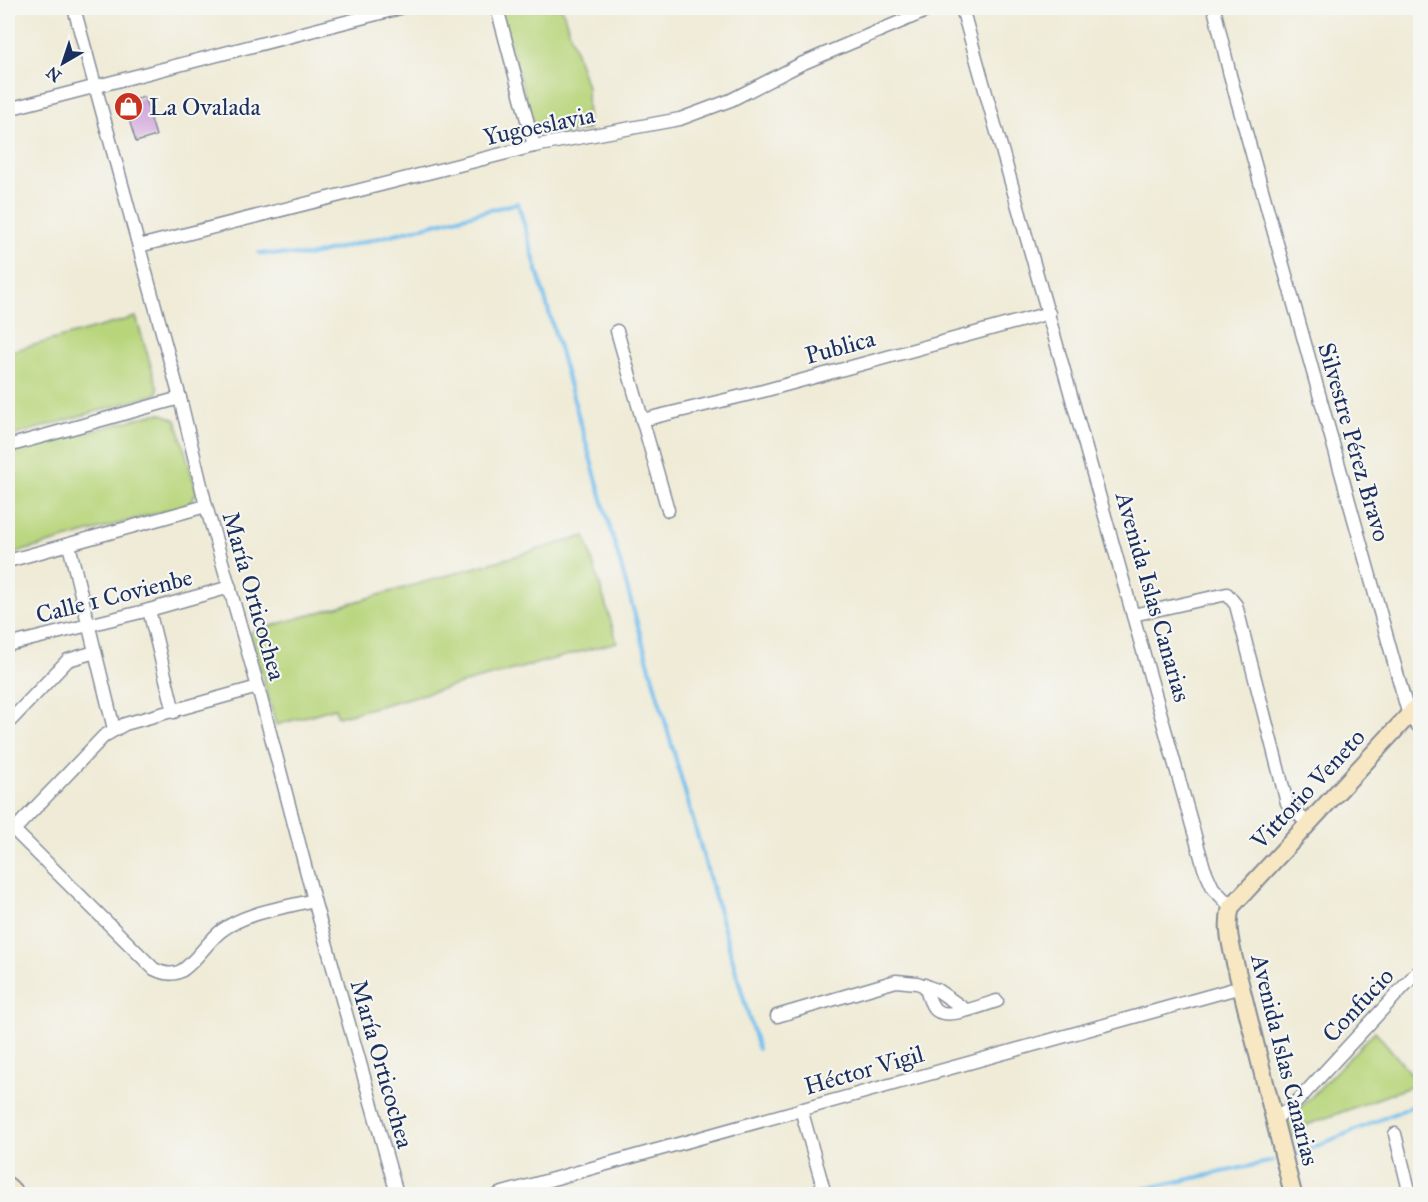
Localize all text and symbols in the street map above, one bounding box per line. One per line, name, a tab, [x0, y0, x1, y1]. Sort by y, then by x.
north arrow	[33, 33, 93, 93]
text: N	[42, 62, 65, 86]
shop icon: La Ovalada	[112, 91, 144, 123]
place label: La Ovalada	[149, 92, 262, 122]
street label: Yugoeslavia	[480, 99, 598, 152]
street label: Publica	[802, 323, 879, 371]
street label: Silvestre Pérez Bravo	[1311, 339, 1397, 545]
street label: Avenida Islas Canarias	[1108, 488, 1197, 705]
street label: María Orticochea	[216, 508, 293, 685]
street label: Calle 1 Covienbe	[33, 562, 195, 630]
street label: Vittorio Veneto	[1244, 722, 1371, 856]
street label: Avenida Islas Canarias	[1244, 950, 1326, 1169]
street label: Confucio	[1316, 961, 1400, 1049]
street label: María Orticochea	[344, 976, 421, 1153]
street label: Héctor Vigil	[801, 1038, 928, 1101]

